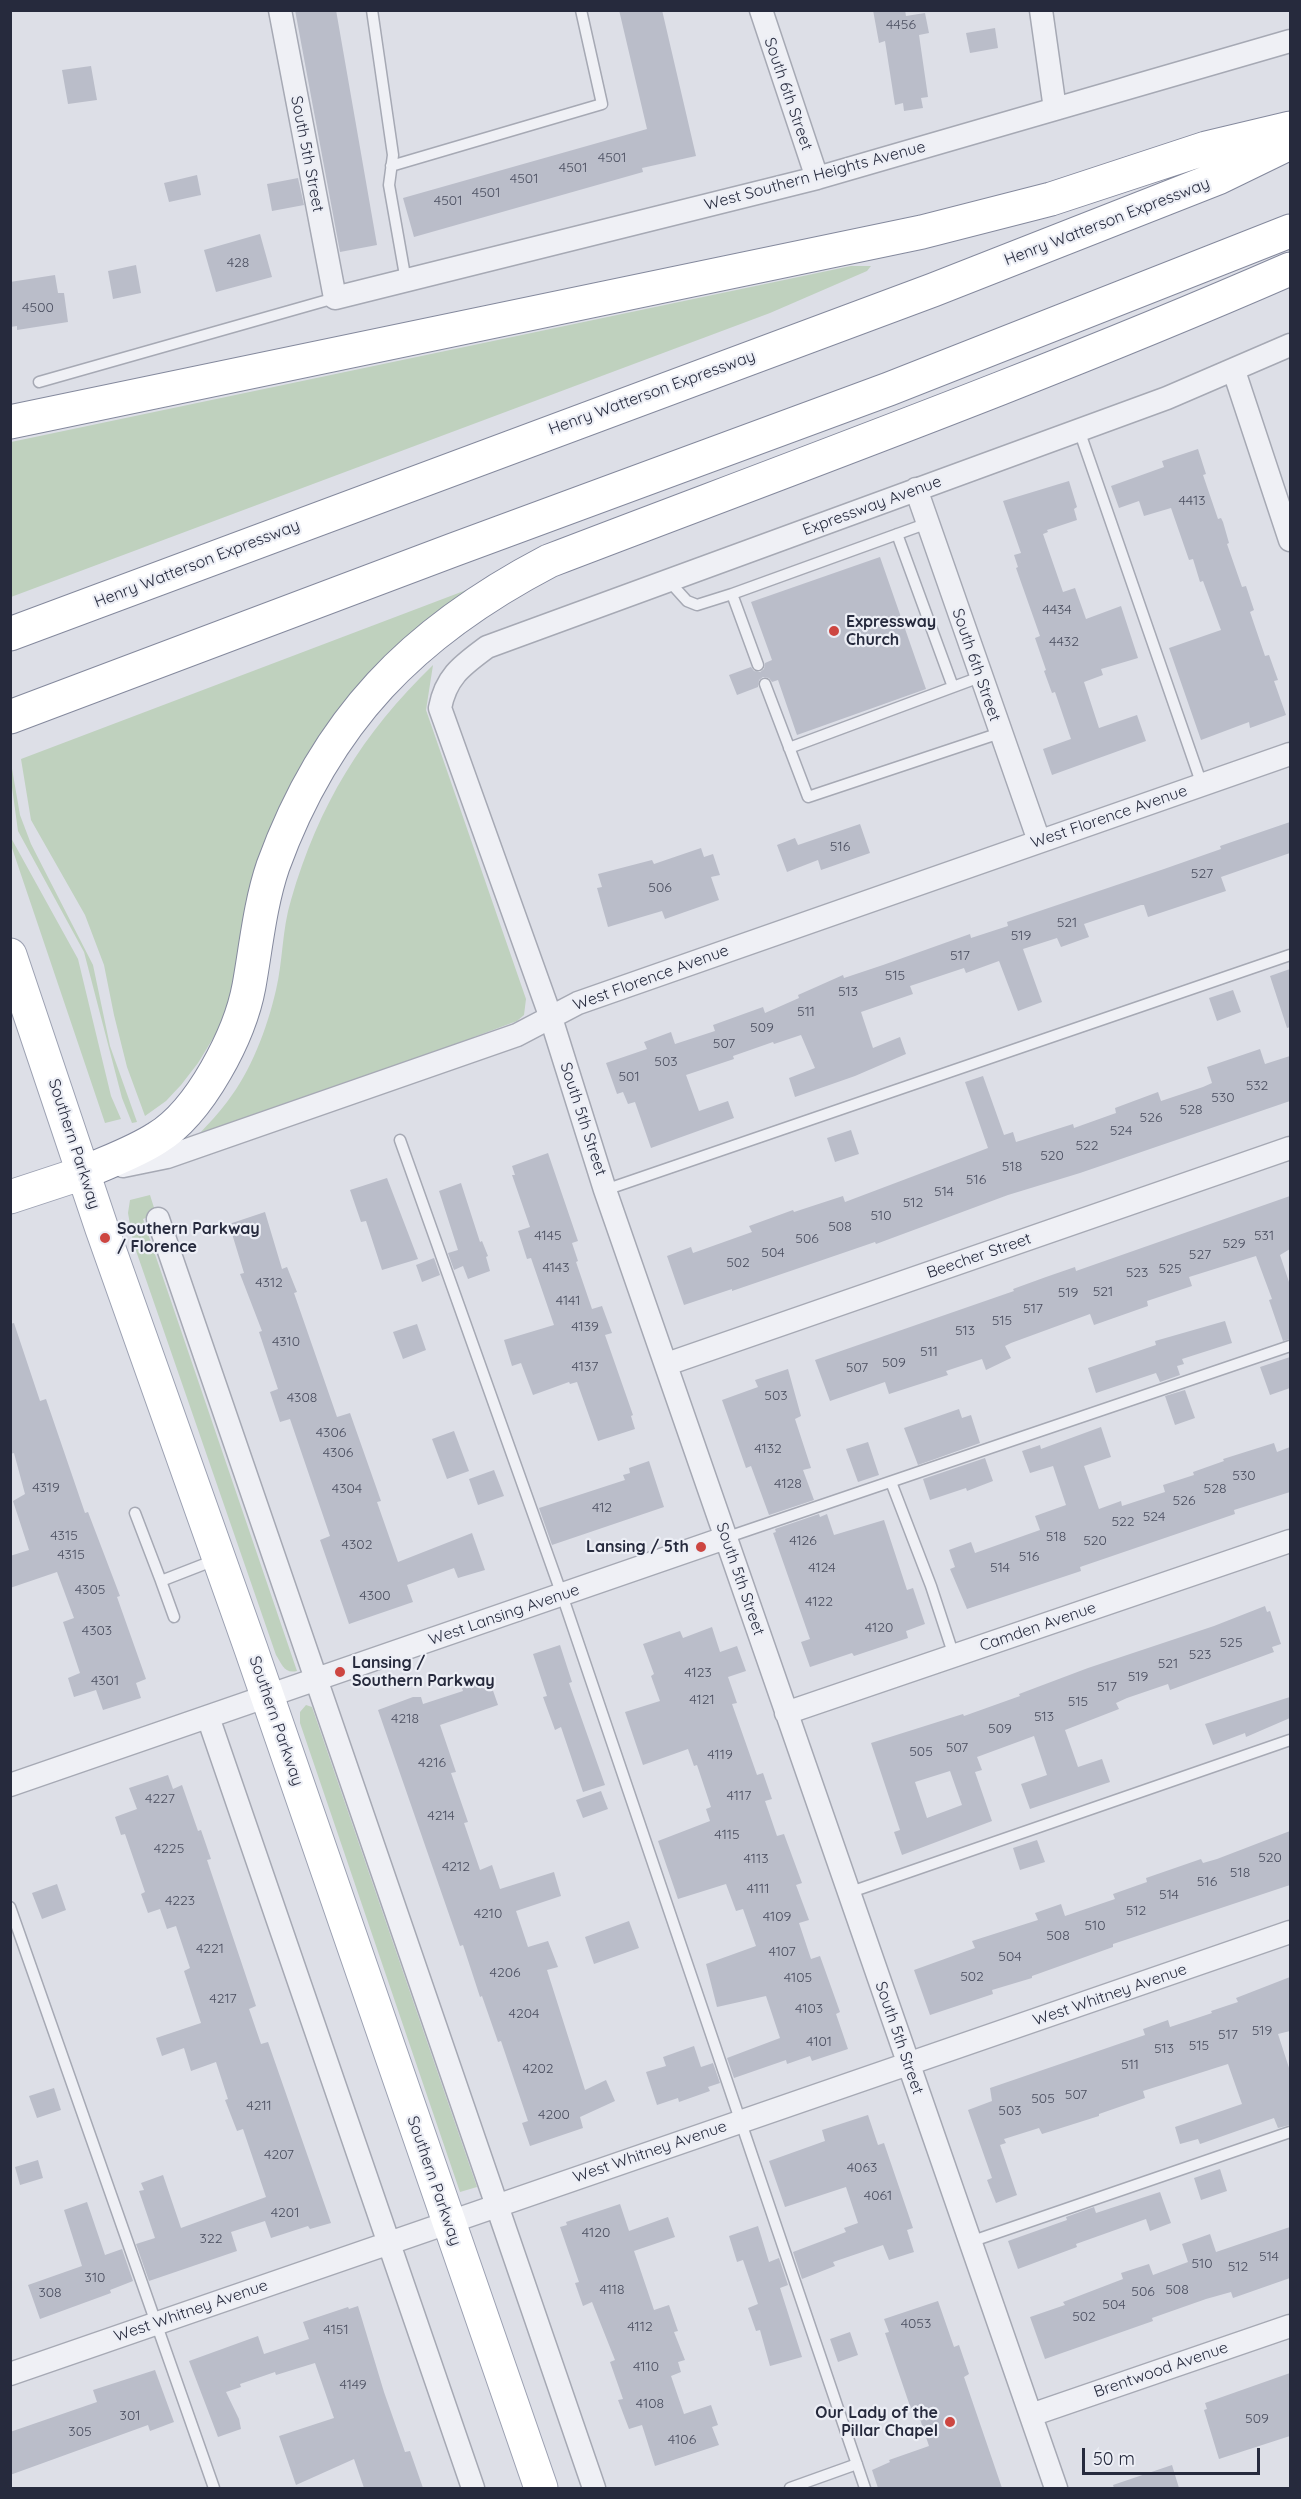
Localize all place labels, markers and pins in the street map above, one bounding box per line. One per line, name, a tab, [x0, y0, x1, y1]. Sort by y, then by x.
place label: Expressway Church	[846, 612, 936, 650]
marker: Expressway Church	[827, 624, 841, 638]
place label: Southern Parkway / Florence	[117, 1219, 260, 1257]
marker: Southern Parkway / Florence	[98, 1231, 112, 1245]
place label: Lansing / 5th	[586, 1537, 689, 1557]
marker: Lansing / 5th	[694, 1540, 708, 1554]
place label: Lansing / Southern Parkway	[352, 1653, 495, 1691]
marker: Lansing / Southern Parkway	[333, 1665, 347, 1679]
place label: Our Lady of the Pillar Chapel	[815, 2403, 938, 2441]
marker: Our Lady of the Pillar Chapel	[943, 2415, 957, 2429]

